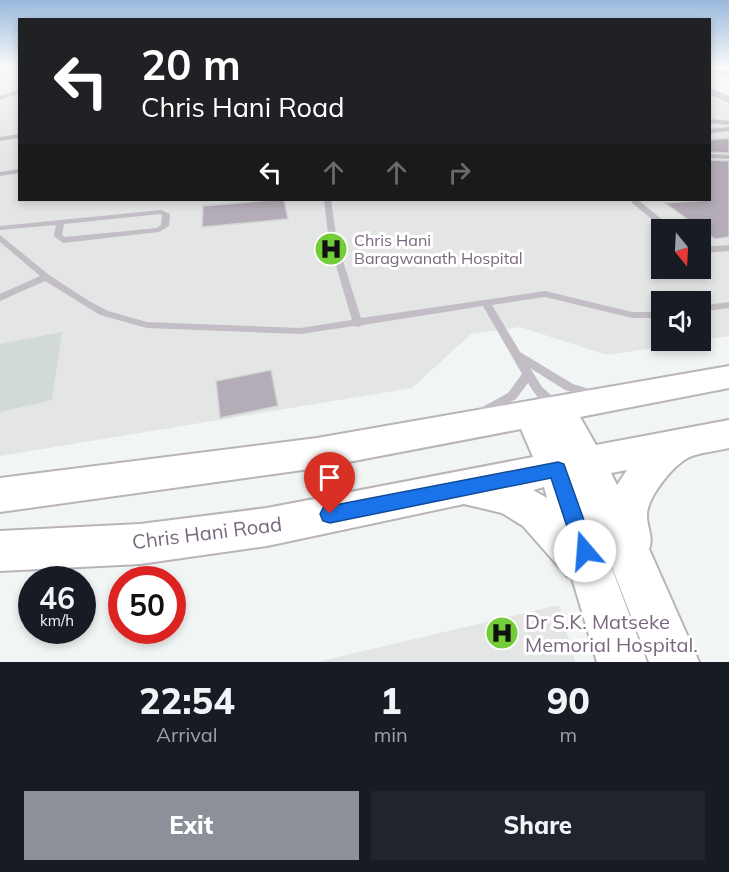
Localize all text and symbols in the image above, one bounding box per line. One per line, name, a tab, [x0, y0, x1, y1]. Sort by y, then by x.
text: 20 m	[141, 38, 241, 91]
icon: left	[42, 42, 120, 120]
text: Chris Hani Road	[141, 90, 344, 124]
icon: left	[254, 156, 287, 189]
icon: ahead	[317, 156, 350, 189]
icon: ahead	[380, 156, 413, 189]
icon: right	[443, 156, 476, 189]
north arrow	[651, 219, 711, 279]
map controls	[651, 219, 711, 351]
place label: Chris Hani Baragwanath Hospital	[354, 230, 523, 268]
hospital icon: Chris Hani Baragwanath Hospital	[313, 231, 349, 267]
button: sound	[651, 291, 711, 351]
pin	[304, 452, 355, 514]
icon: arrive	[313, 461, 346, 494]
street label: Chris Hani Road	[131, 511, 283, 554]
position arrow	[553, 519, 617, 583]
speed limit sign: 50	[108, 566, 186, 644]
text: 46	[39, 579, 75, 617]
place label: Dr S.K. Matseke Memorial Hospital.	[525, 609, 698, 657]
text: km/h	[40, 611, 74, 630]
hospital icon: Dr S.K. Matseke Memorial Hospital.	[484, 615, 520, 651]
text: 22:54	[139, 678, 235, 723]
text: 1	[380, 678, 402, 723]
text: 90	[547, 678, 590, 723]
text: Arrival	[156, 722, 217, 747]
text: min	[374, 722, 408, 747]
text: m	[560, 722, 577, 747]
button: Exit	[24, 791, 359, 860]
button: Share	[371, 791, 705, 860]

